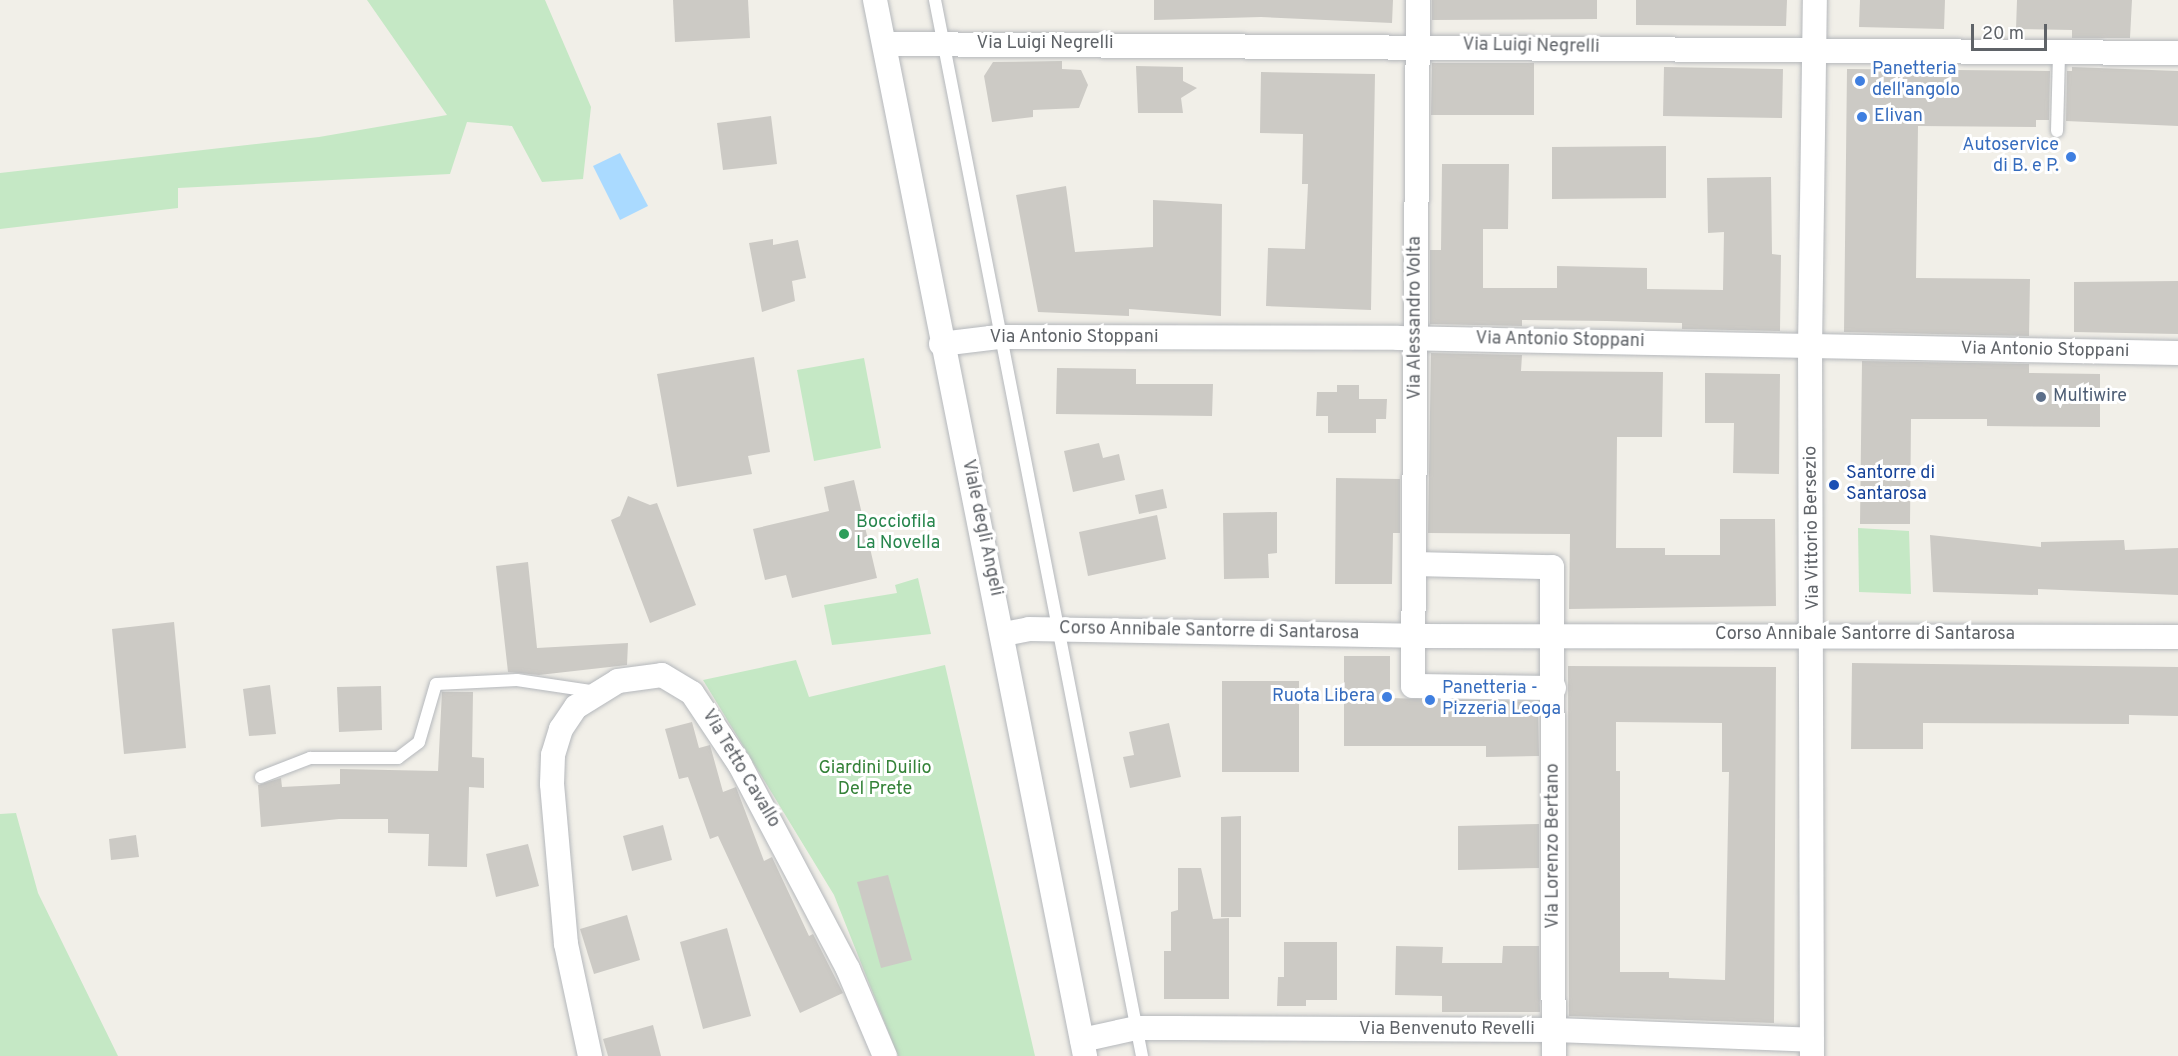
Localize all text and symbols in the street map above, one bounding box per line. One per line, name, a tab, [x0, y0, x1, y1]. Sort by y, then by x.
scale bar	[1974, 12, 2050, 50]
text: 20 m	[1982, 23, 2024, 46]
street label: Via Luigi Negrelli	[977, 33, 1113, 55]
street label: Via Luigi Negrelli	[1462, 35, 1600, 59]
place label: Panetteria dell'angolo	[1872, 60, 1960, 103]
marker: Panetteria dell'angolo	[1853, 74, 1867, 88]
place label: Elivan	[1874, 106, 1923, 128]
marker: Elivan	[1855, 110, 1869, 124]
place label: Autoservice di B. e P.	[1962, 136, 2059, 178]
marker: Autoservice di B. e P.	[2064, 150, 2078, 164]
street label: Via Alessandro Volta	[1405, 235, 1427, 401]
street label: Via Antonio Stoppani	[989, 327, 1159, 349]
street label: Via Antonio Stoppani	[1475, 329, 1645, 353]
street label: Via Antonio Stoppani	[1960, 339, 2130, 363]
place label: Multiwire	[2053, 386, 2127, 408]
marker: Multiwire	[2034, 390, 2048, 404]
street label: Via Vittorio Bersezio	[1801, 445, 1825, 611]
street label: Viale degli Angeli	[956, 457, 1006, 599]
place label: Santorre di Santarosa	[1846, 464, 1935, 506]
marker: Santorre di Santarosa	[1827, 478, 1841, 492]
place label: Bocciofila La Novella	[856, 513, 940, 556]
marker: Bocciofila La Novella	[837, 527, 851, 541]
street label: Corso Annibale Santorre di Santarosa	[1058, 619, 1360, 645]
street label: Corso Annibale Santorre di Santarosa	[1715, 624, 2015, 646]
place label: Panetteria - Pizzeria Leoga	[1442, 679, 1561, 722]
place label: Ruota Libera	[1272, 686, 1375, 708]
marker: Ruota Libera	[1380, 690, 1394, 704]
marker: Panetteria - Pizzeria Leoga	[1423, 693, 1437, 707]
street label: Via Tetto Cavallo	[696, 706, 784, 832]
park label: Giardini Duilio Del Prete	[818, 759, 932, 802]
street label: Via Lorenzo Bertano	[1543, 763, 1565, 929]
street label: Via Benvenuto Revelli	[1359, 1019, 1535, 1041]

